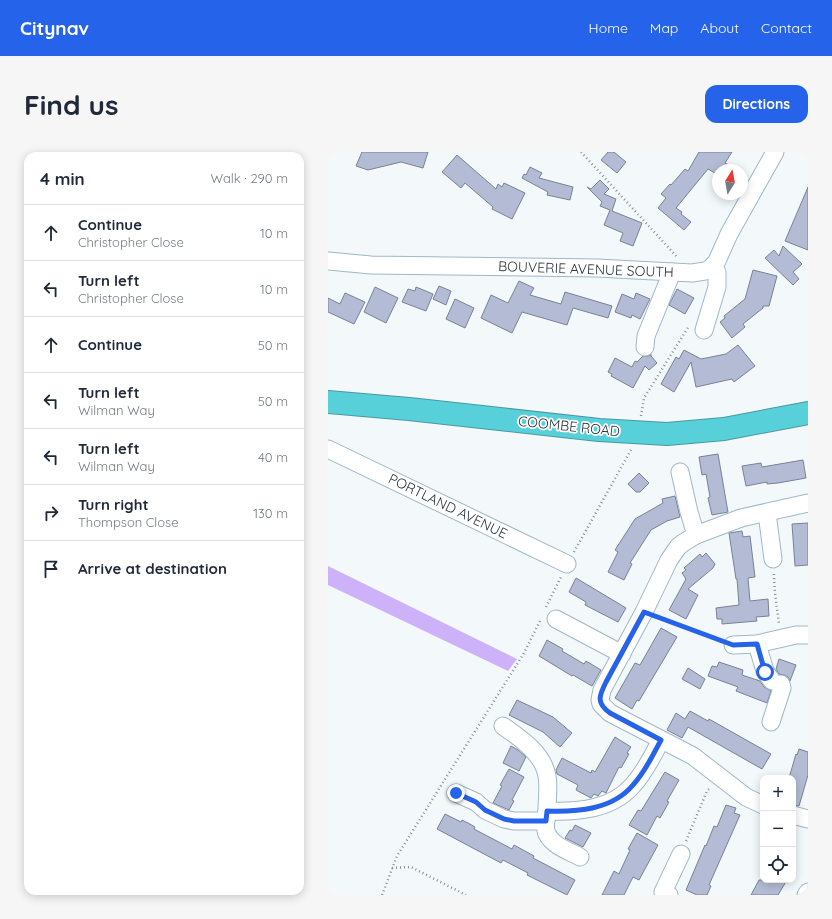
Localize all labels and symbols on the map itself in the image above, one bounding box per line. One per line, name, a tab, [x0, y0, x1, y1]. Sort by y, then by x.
north arrow	[712, 164, 748, 200]
street label: BOUVERIE AVENUE SOUTH	[498, 257, 674, 281]
street label: COOMBE ROAD	[517, 412, 621, 440]
street label: PORTLAND AVENUE	[385, 469, 511, 543]
route start	[756, 663, 774, 681]
route end	[447, 784, 465, 802]

